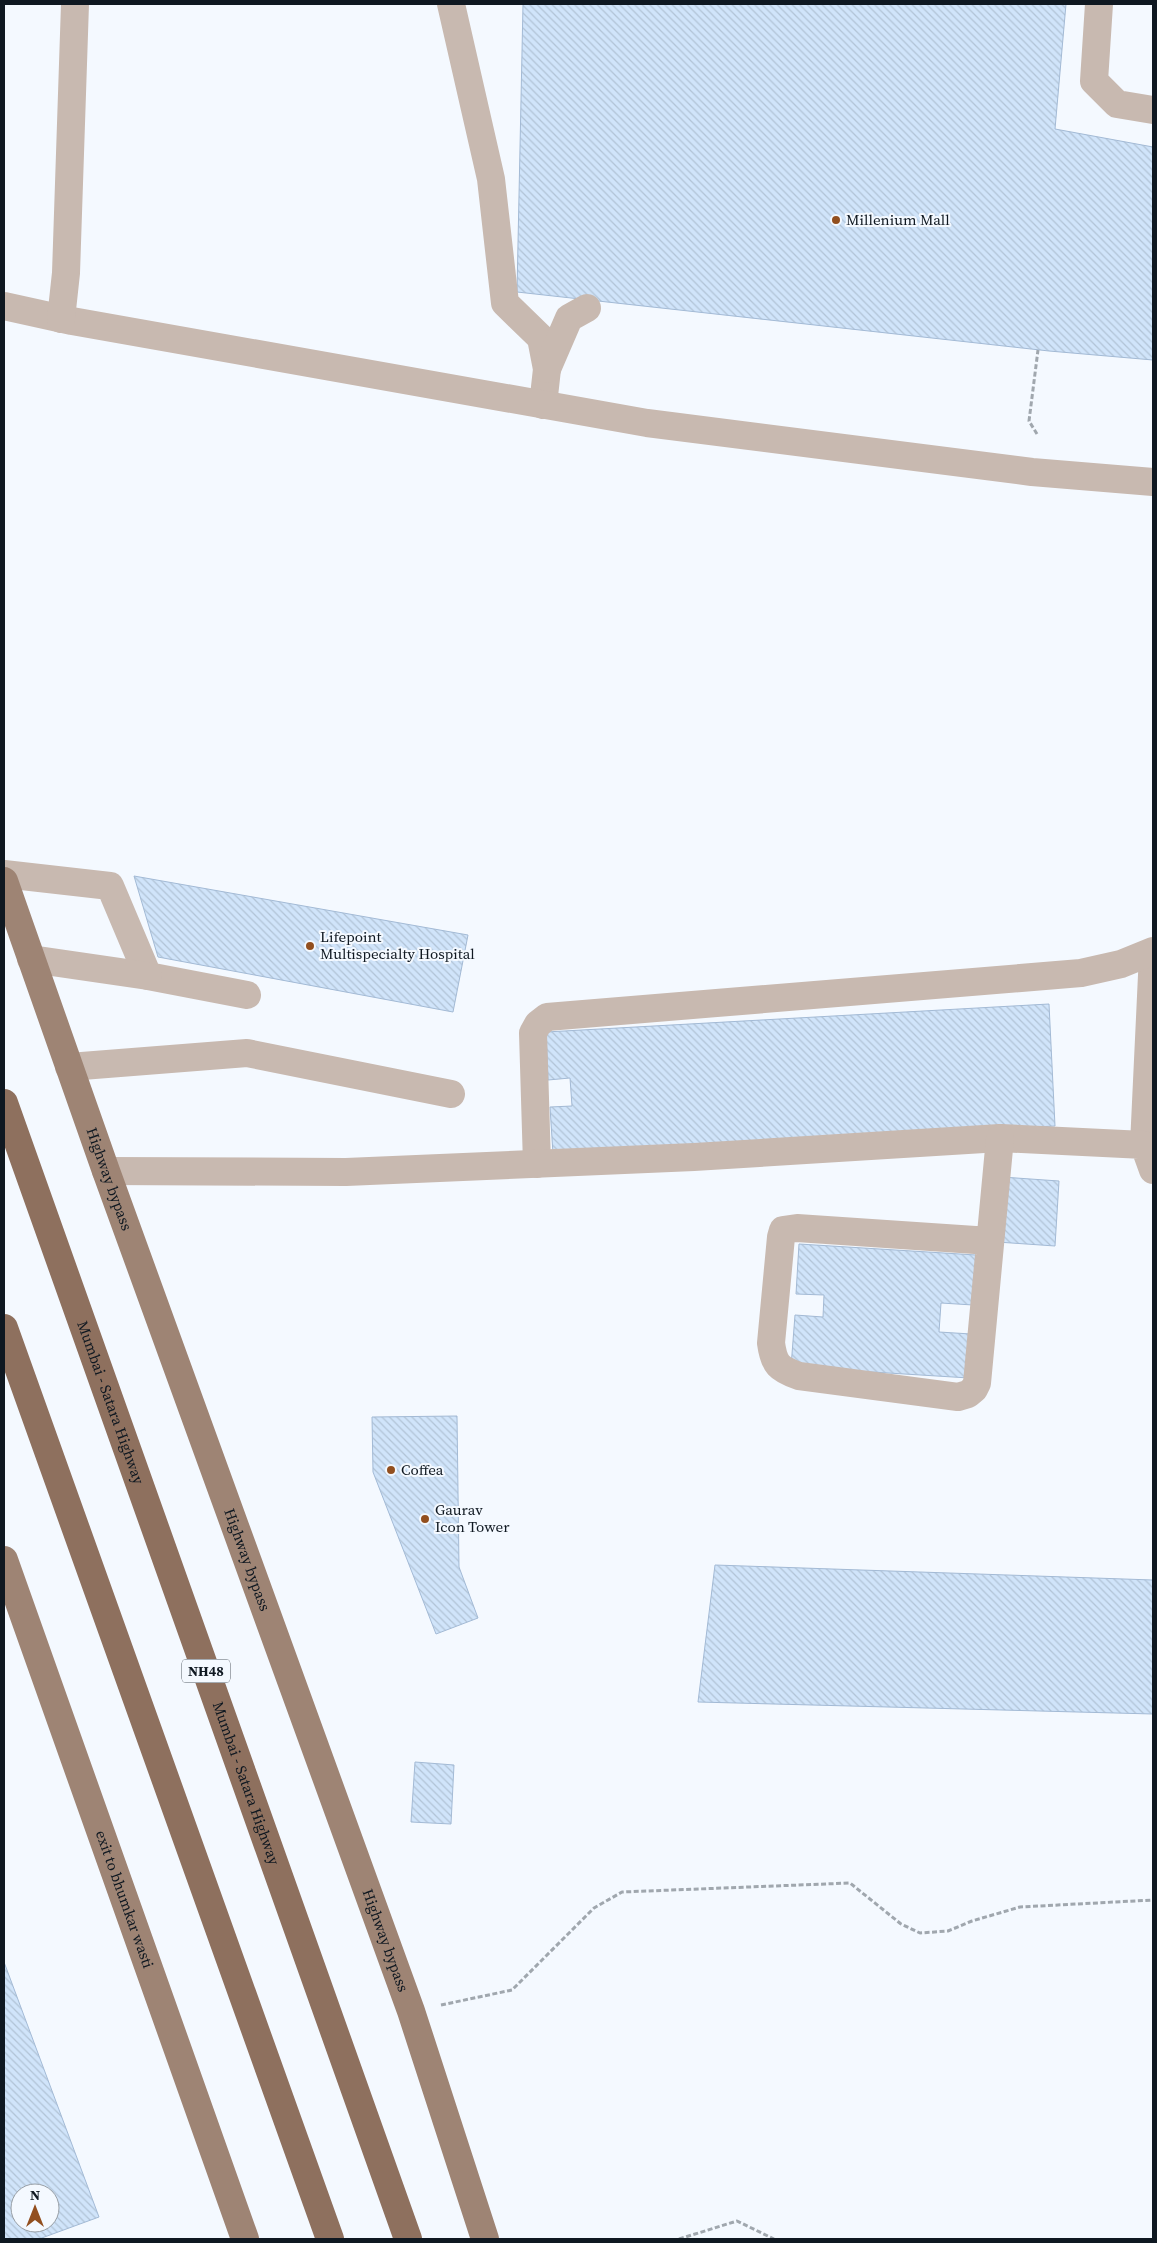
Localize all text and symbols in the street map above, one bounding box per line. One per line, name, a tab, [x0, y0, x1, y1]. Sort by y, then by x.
place label: Millenium Mall	[846, 209, 950, 230]
marker: Millenium Mall	[830, 214, 842, 226]
place label: Lifepoint Multispecialty Hospital	[320, 926, 475, 964]
marker: Lifepoint Multispecialty Hospital	[304, 940, 316, 952]
street label: Highway bypass	[81, 1124, 138, 1233]
street label: Mumbai - Satara Highway	[72, 1318, 150, 1487]
place label: Coffea	[401, 1459, 444, 1480]
marker: Coffea	[385, 1464, 397, 1476]
place label: Gaurav Icon Tower	[435, 1499, 510, 1537]
street label: Highway bypass	[219, 1505, 276, 1614]
marker: Gaurav Icon Tower	[419, 1513, 431, 1525]
road number: NH48	[182, 1660, 230, 1682]
street label: Mumbai - Satara Highway	[208, 1699, 285, 1868]
street label: exit to bhumkar wasti	[91, 1827, 159, 1971]
street label: Highway bypass	[358, 1886, 414, 1995]
north arrow	[10, 2183, 60, 2233]
text: N	[30, 2185, 40, 2205]

